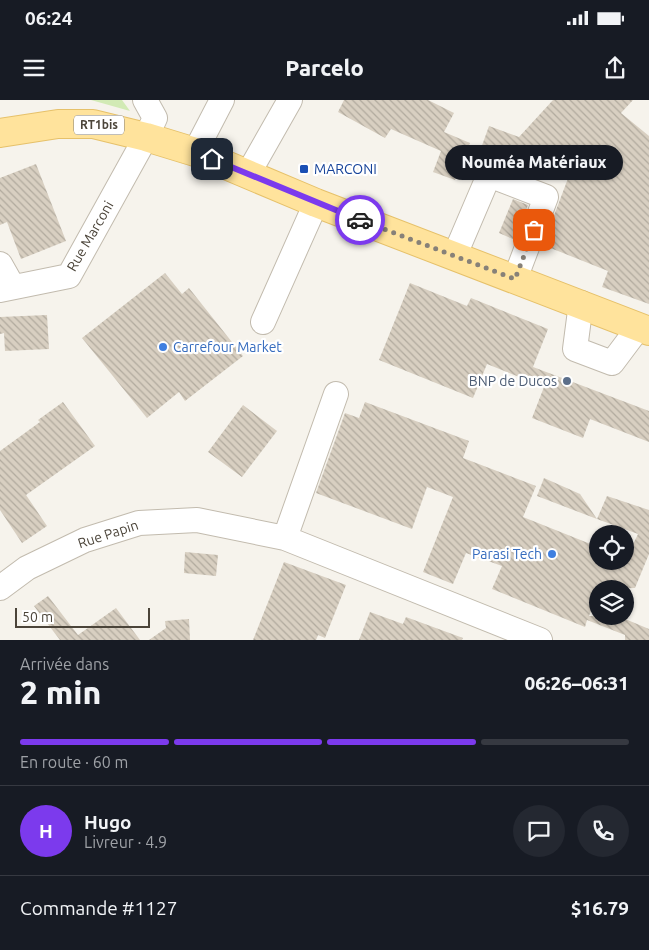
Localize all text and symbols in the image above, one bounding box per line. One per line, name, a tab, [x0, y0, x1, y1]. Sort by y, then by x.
text: 06:24	[25, 7, 73, 29]
icon: menu	[20, 54, 48, 82]
icon: share	[601, 54, 629, 82]
text: Parcelo	[285, 55, 364, 80]
road number: RT1bis	[74, 116, 124, 134]
pin	[191, 138, 233, 180]
icon: home	[198, 145, 226, 173]
callout: Nouméa Matériaux	[445, 145, 623, 180]
text: Nouméa Matériaux	[462, 153, 606, 171]
place label: MARCONI	[314, 161, 377, 177]
marker: MARCONI	[298, 163, 310, 175]
courier	[335, 195, 385, 245]
street label: Rue Marconi	[63, 198, 117, 274]
icon: car	[346, 206, 374, 234]
pin	[513, 209, 555, 251]
icon: bag	[520, 216, 548, 244]
place label: Carrefour Market	[173, 339, 282, 355]
marker: Carrefour Market	[157, 341, 169, 353]
place label: BNP de Ducos	[469, 373, 557, 389]
marker: BNP de Ducos	[561, 375, 573, 387]
street label: Rue Papin	[76, 517, 140, 551]
map controls	[589, 525, 634, 625]
button: locate	[589, 525, 634, 570]
place label: Parasi Tech	[472, 546, 542, 562]
marker: Parasi Tech	[546, 548, 558, 560]
button: layers	[589, 580, 634, 625]
scale bar	[15, 605, 150, 628]
text: 50 m	[22, 609, 53, 625]
text: Arrivée dans	[20, 655, 109, 673]
text: 06:26–06:31	[524, 672, 629, 694]
text: 2 min	[20, 674, 101, 710]
text: En route · 60 m	[20, 753, 128, 771]
button: chat	[513, 805, 565, 857]
button: phone	[577, 805, 629, 857]
text: Hugo	[84, 811, 132, 833]
text: H	[39, 820, 53, 842]
text: Livreur · 4.9	[84, 833, 167, 851]
text: Commande #1127	[20, 897, 177, 919]
text: $16.79	[571, 897, 629, 919]

